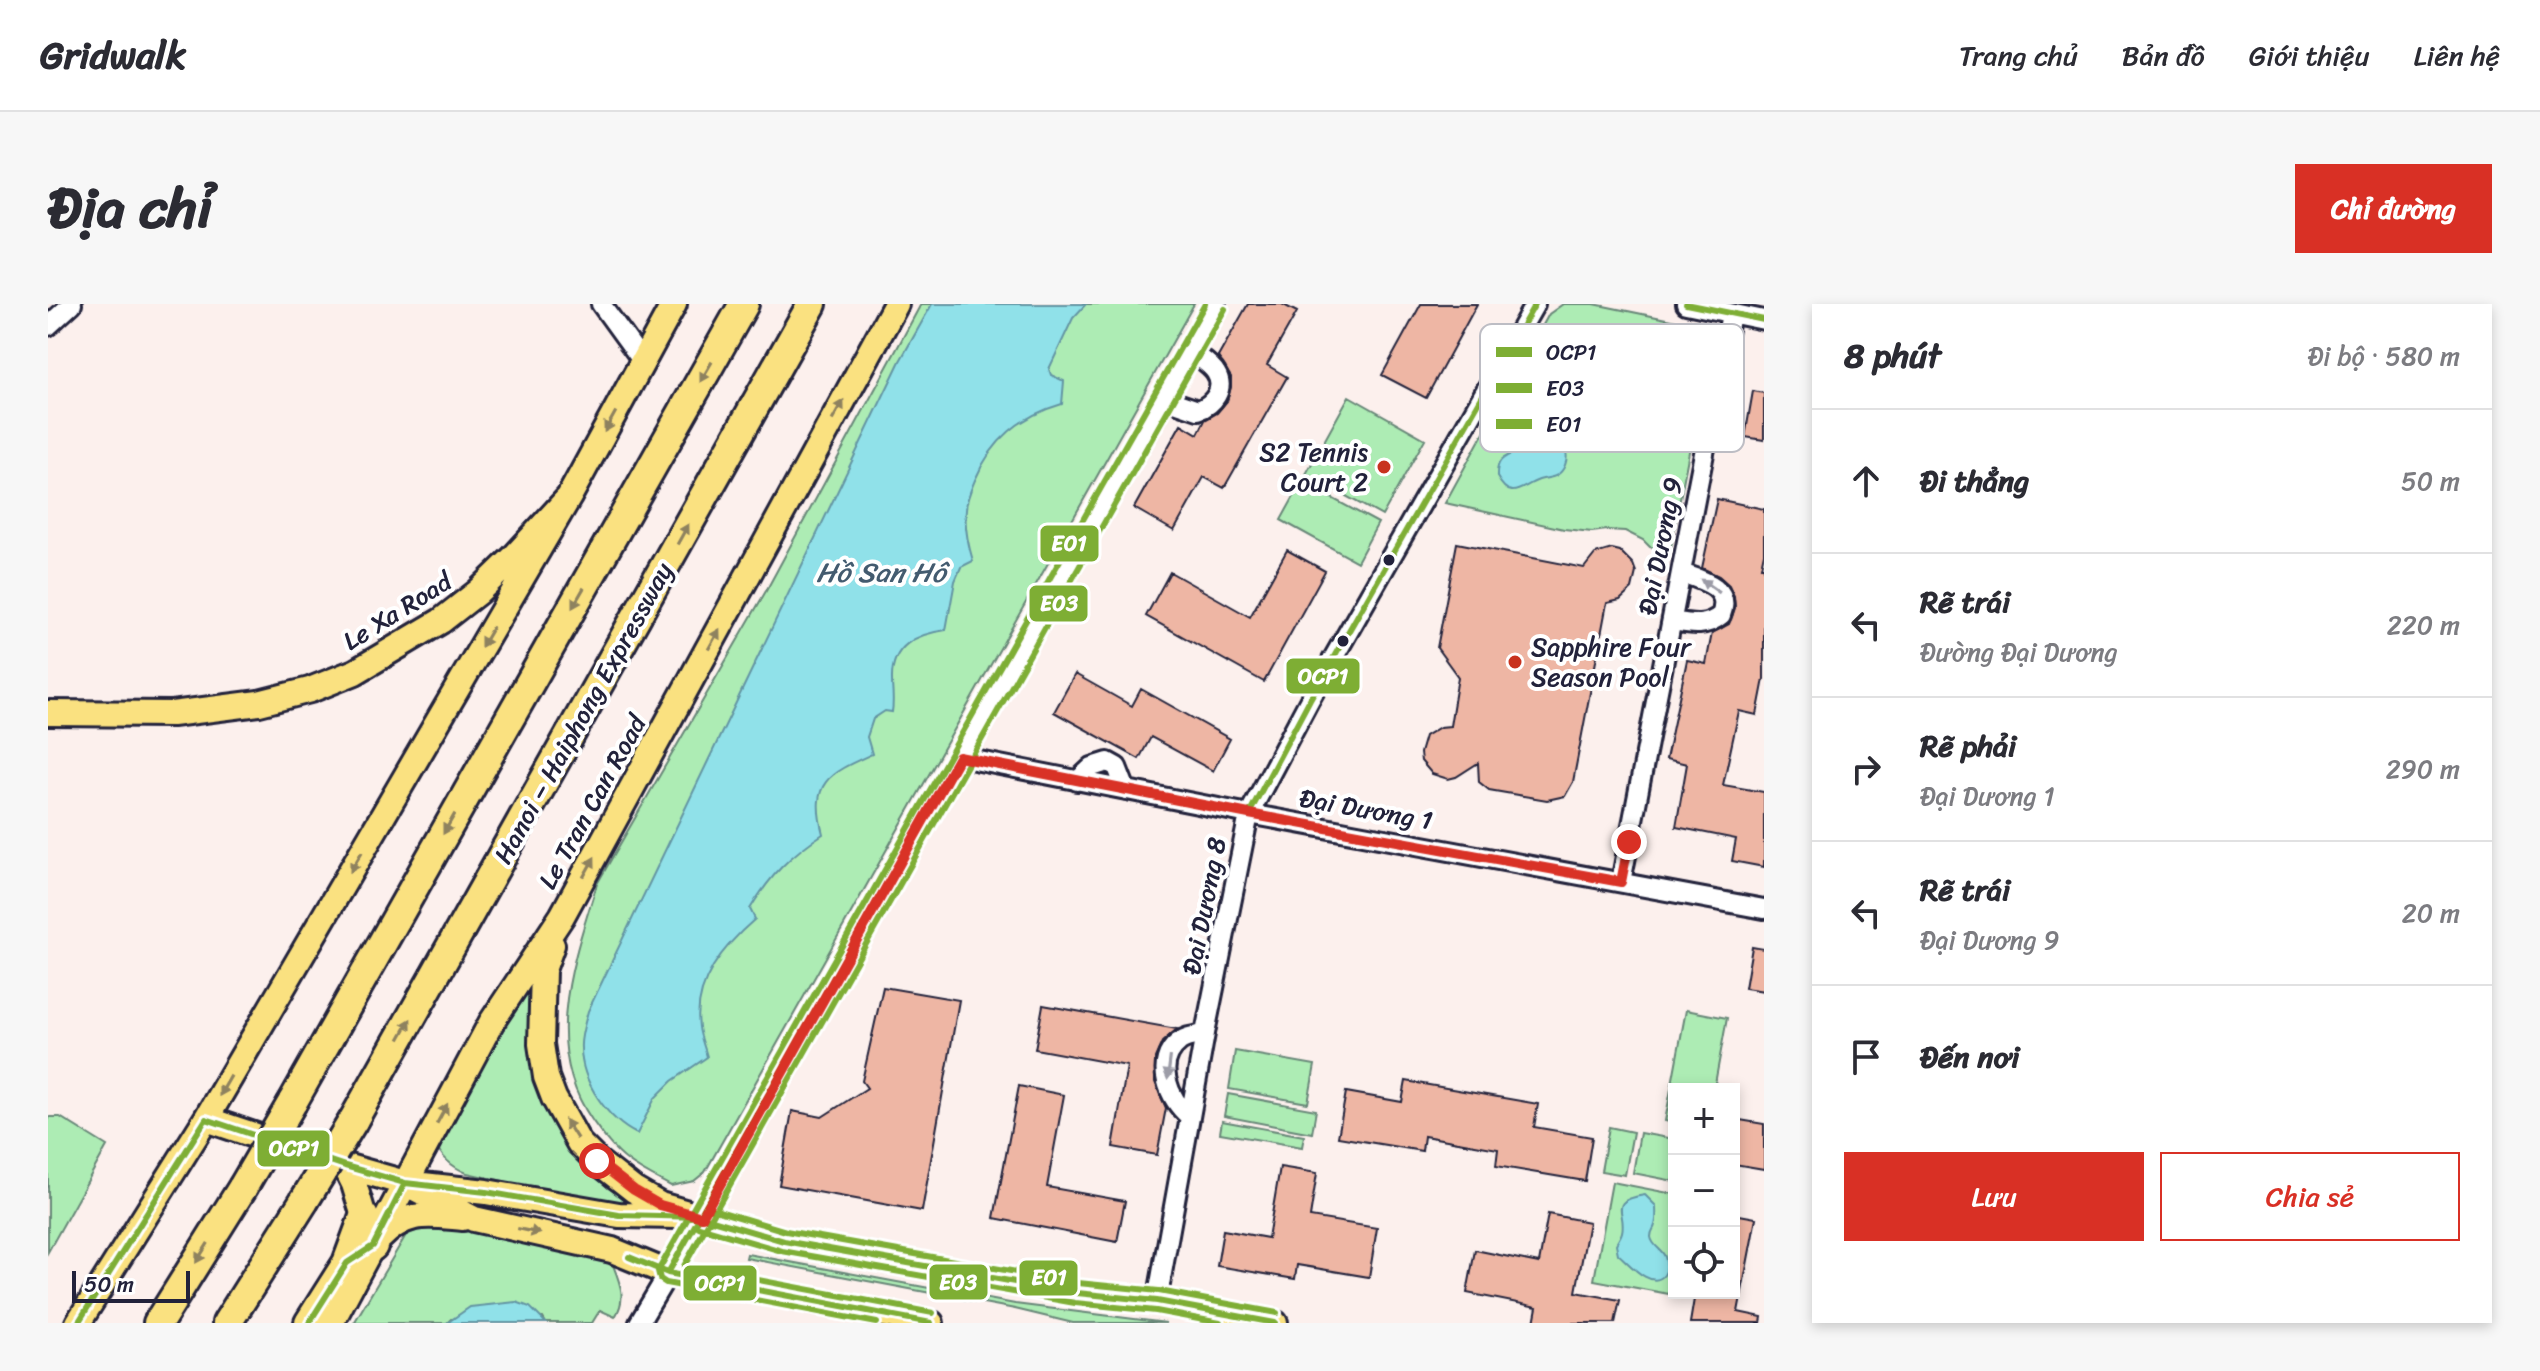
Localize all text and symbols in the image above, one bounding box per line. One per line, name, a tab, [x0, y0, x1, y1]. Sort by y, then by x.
text: Gridwalk	[40, 22, 186, 89]
text: Trang chủ	[1959, 31, 2078, 80]
text: Bản đồ	[2122, 31, 2205, 80]
text: Giới thiệu	[2249, 31, 2370, 80]
text: Liên hệ	[2414, 31, 2500, 80]
text: Địa chỉ	[48, 159, 212, 258]
button: Chỉ đường	[2295, 164, 2492, 253]
legend	[1480, 324, 1744, 452]
text: 8 phút	[1844, 326, 1941, 386]
text: OCP1	[1546, 333, 1596, 372]
text: Đi bộ · 580 m	[2308, 333, 2460, 379]
one-way arrow	[699, 361, 713, 383]
text: E03	[1546, 369, 1584, 408]
one-way arrow	[831, 399, 845, 422]
text: E01	[1546, 405, 1582, 444]
one-way arrow	[603, 411, 617, 433]
place label: S2 Tennis Court 2	[1259, 429, 1368, 505]
text: Đi thẳng	[1920, 454, 2029, 508]
marker: S2 Tennis Court 2	[1375, 458, 1393, 476]
text: 50 m	[2401, 458, 2460, 504]
icon: ahead	[1844, 459, 1888, 503]
street label: Đại Dương 9	[1624, 473, 1696, 619]
one-way arrow	[676, 522, 690, 545]
line badge: E01	[1039, 524, 1100, 563]
text: E01	[1051, 524, 1087, 563]
water label: Hồ San Hô	[816, 548, 950, 597]
unlabelled marker	[1381, 552, 1397, 568]
street label: Hanoi – Haiphong Expressway	[481, 553, 686, 873]
street label: Le Xa Road	[333, 558, 463, 663]
text: Rẽ trái	[1920, 575, 2010, 629]
one-way arrow	[1699, 579, 1721, 595]
line badge: E03	[1028, 584, 1089, 623]
text: E03	[1040, 584, 1078, 623]
one-way arrow	[571, 587, 585, 609]
text: 220 m	[2387, 602, 2460, 648]
icon: left	[1844, 603, 1888, 647]
place label: Sapphire Four Season Pool	[1531, 624, 1692, 700]
one-way arrow	[480, 626, 494, 648]
one-way arrow	[707, 627, 720, 650]
text: Đường Đại Dương	[1920, 629, 2118, 675]
unlabelled marker	[1335, 633, 1351, 649]
marker: Sapphire Four Season Pool	[1506, 653, 1524, 671]
line badge: OCP1	[1285, 657, 1361, 695]
text: OCP1	[1298, 657, 1349, 696]
street label: Le Tran Can Road	[525, 704, 660, 898]
text: Rẽ phải	[1920, 719, 2016, 773]
text: 290 m	[2386, 746, 2460, 792]
icon: right	[1844, 747, 1888, 791]
text: Đại Dương 1	[1920, 773, 2055, 819]
street label: Đại Dương 1	[1296, 775, 1436, 843]
one-way arrow	[443, 813, 456, 836]
route end	[1611, 824, 1647, 860]
street label: Đại Dương 8	[1168, 833, 1240, 979]
one-way arrow	[349, 851, 363, 873]
one-way arrow	[582, 856, 596, 878]
text: Rẽ trái	[1920, 863, 2010, 917]
text: 20 m	[2402, 890, 2460, 936]
icon: left	[1844, 891, 1888, 935]
text: Đại Dương 9	[1920, 917, 2059, 963]
one-way arrow	[398, 1017, 412, 1040]
text: Đến nơi	[1920, 1030, 2019, 1084]
icon: arrive	[1844, 1035, 1888, 1079]
one-way arrow	[1162, 1056, 1175, 1081]
one-way arrow	[218, 1075, 232, 1097]
map controls	[1668, 1083, 1740, 1299]
button: +	[1668, 1083, 1740, 1155]
one-way arrow	[435, 1103, 449, 1126]
one-way arrow	[564, 1118, 578, 1140]
line badge: OCP1	[256, 1129, 331, 1168]
text: OCP1	[269, 1129, 320, 1168]
route start	[579, 1143, 615, 1179]
button: Lưu	[1844, 1152, 2144, 1241]
button: Chia sẻ	[2160, 1152, 2460, 1241]
button: −	[1668, 1155, 1740, 1227]
one-way arrow	[517, 1225, 542, 1238]
button: locate	[1668, 1227, 1740, 1299]
one-way arrow	[195, 1242, 210, 1265]
text: E01	[1031, 1258, 1067, 1297]
line badge: E01	[1018, 1259, 1079, 1297]
line badge: E03	[928, 1263, 989, 1301]
text: E03	[939, 1263, 977, 1302]
line badge: OCP1	[682, 1264, 758, 1302]
text: OCP1	[695, 1264, 746, 1303]
text: 50 m	[84, 1265, 134, 1304]
scale bar	[72, 1267, 190, 1303]

